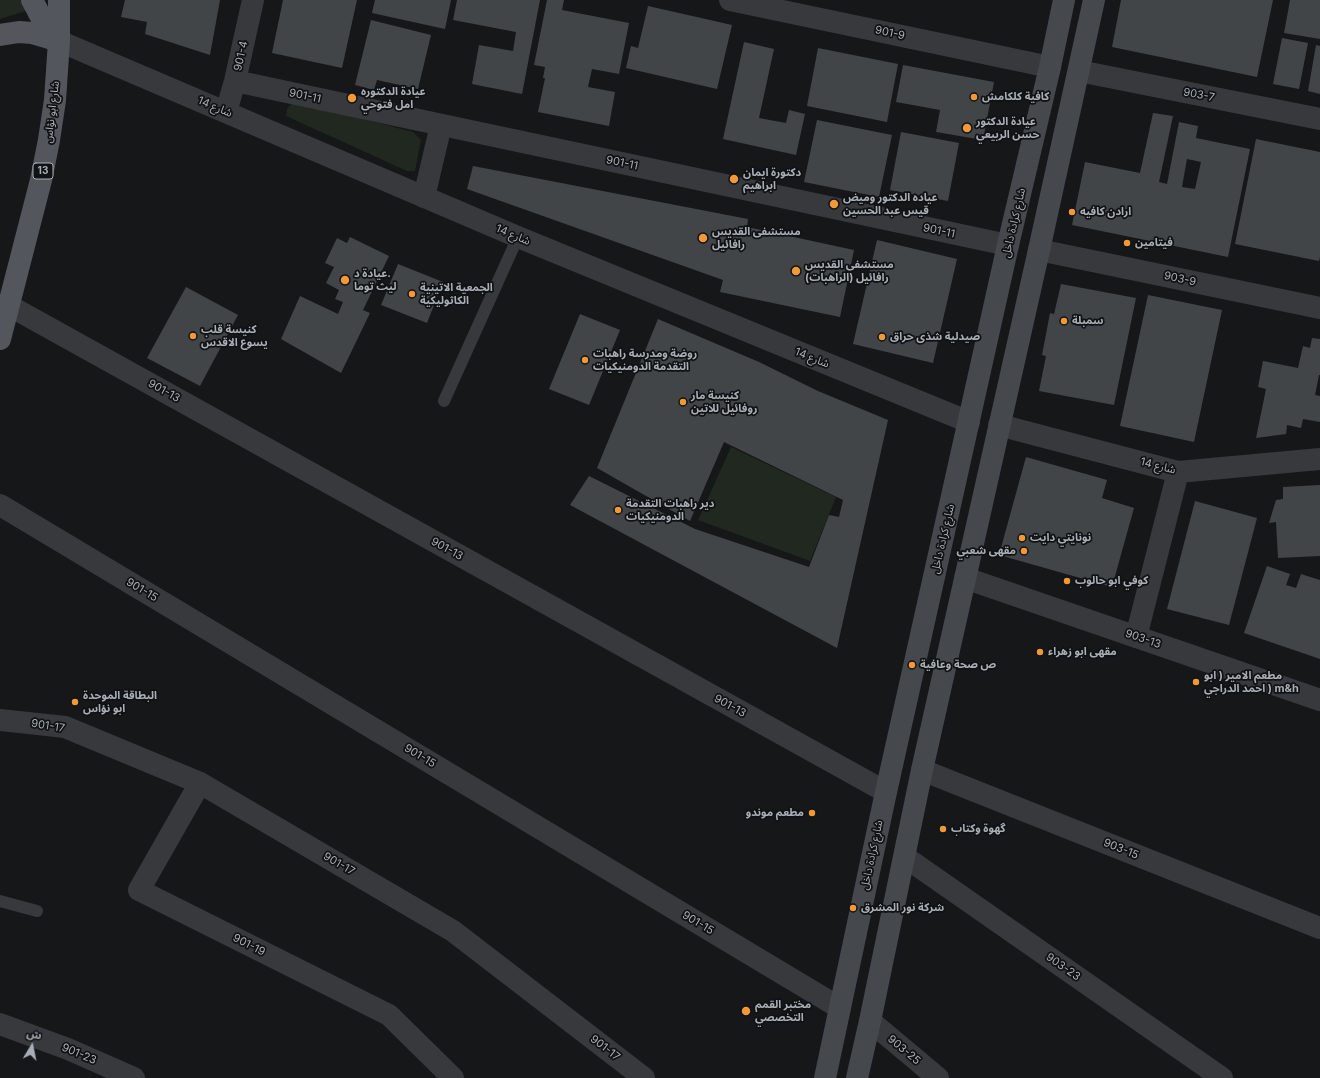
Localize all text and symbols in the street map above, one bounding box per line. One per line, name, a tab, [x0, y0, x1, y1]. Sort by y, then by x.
street label: 901-9	[874, 23, 906, 43]
street label: 901-4	[231, 40, 251, 72]
street label: شارع ابو نؤاس	[42, 80, 62, 144]
place label: عيادة الدكتوره امل فتوحي	[361, 85, 426, 111]
street label: 901-11	[288, 86, 322, 106]
street label: 903-7	[1182, 86, 1216, 104]
place label: كافية كلكامش	[982, 90, 1049, 104]
marker: عيادة الدكتوره امل فتوحي	[346, 92, 358, 104]
marker: كافية كلكامش	[969, 92, 979, 102]
street label: شارع 14	[196, 94, 234, 120]
place label: عيادة الدكتور حسن الربيعي	[976, 115, 1039, 141]
marker: عيادة الدكتور حسن الربيعي	[961, 122, 973, 134]
street label: 901-11	[605, 153, 639, 173]
road number: 13	[33, 163, 53, 179]
place label: دكتورة ايمان ابراهيم	[743, 166, 801, 192]
marker: دكتورة ايمان ابراهيم	[728, 173, 740, 185]
street label: شارع كرادة داخل	[1000, 187, 1028, 259]
place label: عياده الدكتور وميض قيس عبد الحسين	[843, 191, 938, 217]
marker: عياده الدكتور وميض قيس عبد الحسين	[828, 198, 840, 210]
place label: ارادن كافيه	[1080, 205, 1131, 219]
marker: ارادن كافيه	[1067, 207, 1077, 217]
street label: 901-11	[922, 221, 956, 241]
street label: شارع 14	[494, 222, 532, 248]
place label: مستشفى القديس رافائيل	[712, 225, 801, 251]
marker: مستشفى القديس رافائيل	[697, 232, 709, 244]
place label: فيتامين	[1135, 236, 1173, 250]
marker: فيتامين	[1122, 238, 1132, 248]
place label: مستشفى القديس رافائيل (الراهبات)	[805, 258, 894, 284]
marker: مستشفى القديس رافائيل (الراهبات)	[790, 265, 802, 277]
place label: عيادة د. ليث توما	[354, 267, 397, 293]
street label: 903-9	[1163, 269, 1197, 289]
marker: عيادة د. ليث توما	[339, 274, 351, 286]
place label: الجمعية الاتينية الكاثوليكية	[420, 281, 493, 307]
marker: الجمعية الاتينية الكاثوليكية	[407, 289, 417, 299]
place label: سمبلة	[1072, 314, 1103, 328]
marker: سمبلة	[1059, 316, 1069, 326]
place label: كنيسة قلب يسوع الاقدس	[201, 323, 268, 349]
place label: صيدلية شذى حراق	[890, 330, 980, 344]
marker: كنيسة قلب يسوع الاقدس	[188, 331, 198, 341]
marker: صيدلية شذى حراق	[877, 332, 887, 342]
street label: شارع 14	[793, 345, 831, 371]
place label: روضة ومدرسة راهبات التقدمة الدومنيكيات	[593, 347, 697, 373]
marker: روضة ومدرسة راهبات التقدمة الدومنيكيات	[580, 355, 590, 365]
street label: 901-13	[146, 377, 182, 405]
place label: كنيسة مار روفائيل للاتين	[691, 389, 757, 415]
marker: كنيسة مار روفائيل للاتين	[678, 397, 688, 407]
street label: شارع 14	[1139, 455, 1177, 477]
place label: دير راهبات التقدمة الدومنيكيات	[626, 497, 714, 523]
street label: شارع كرادة داخل	[929, 503, 957, 575]
marker: دير راهبات التقدمة الدومنيكيات	[613, 505, 623, 515]
place label: نونايتي دايت	[1030, 531, 1091, 545]
marker: نونايتي دايت	[1017, 533, 1027, 543]
street label: 901-13	[429, 535, 465, 563]
place label: مقهى شعبي	[957, 544, 1016, 558]
marker: مقهى شعبي	[1019, 546, 1029, 556]
place label: كوفي ابو حالوب	[1075, 574, 1148, 588]
street label: 901-15	[124, 575, 160, 605]
marker: كوفي ابو حالوب	[1062, 576, 1072, 586]
street label: 903-13	[1123, 627, 1163, 651]
place label: مقهى ابو زهراء	[1048, 645, 1117, 659]
marker: مقهى ابو زهراء	[1035, 647, 1045, 657]
place label: ص صحة وعافية	[920, 658, 996, 672]
marker: ص صحة وعافية	[907, 660, 917, 670]
place label: مطعم الامير ( ابو احمد الدراجي ) m&h	[1204, 669, 1299, 695]
marker: مطعم الامير ( ابو احمد الدراجي ) m&h	[1191, 677, 1201, 687]
place label: البطاقة الموحدة ابو نؤاس	[83, 689, 157, 715]
street label: 901-13	[712, 692, 748, 720]
marker: البطاقة الموحدة ابو نؤاس	[70, 697, 80, 707]
street label: 901-17	[30, 717, 66, 735]
street label: 901-15	[402, 741, 438, 771]
place label: مطعم موندو	[746, 806, 804, 820]
marker: مطعم موندو	[807, 808, 817, 818]
street label: شارع كرادة داخل	[858, 819, 886, 891]
place label: گهوة وكتاب	[951, 822, 1006, 836]
marker: گهوة وكتاب	[938, 824, 948, 834]
street label: 903-15	[1101, 836, 1141, 862]
street label: 901-17	[321, 850, 357, 878]
place label: شركة نور المشرق	[861, 901, 944, 915]
marker: شركة نور المشرق	[848, 903, 858, 913]
street label: 901-15	[680, 908, 716, 938]
street label: 901-19	[231, 931, 267, 959]
street label: 903-23	[1043, 950, 1083, 984]
place label: مختبر القمم التخصصي	[755, 998, 811, 1024]
marker: مختبر القمم التخصصي	[740, 1005, 752, 1017]
north arrow	[12, 1026, 52, 1066]
text: ش	[25, 1026, 43, 1042]
street label: 901-17	[588, 1032, 622, 1064]
street label: 903-25	[885, 1033, 923, 1067]
street label: 901-23	[60, 1041, 98, 1067]

